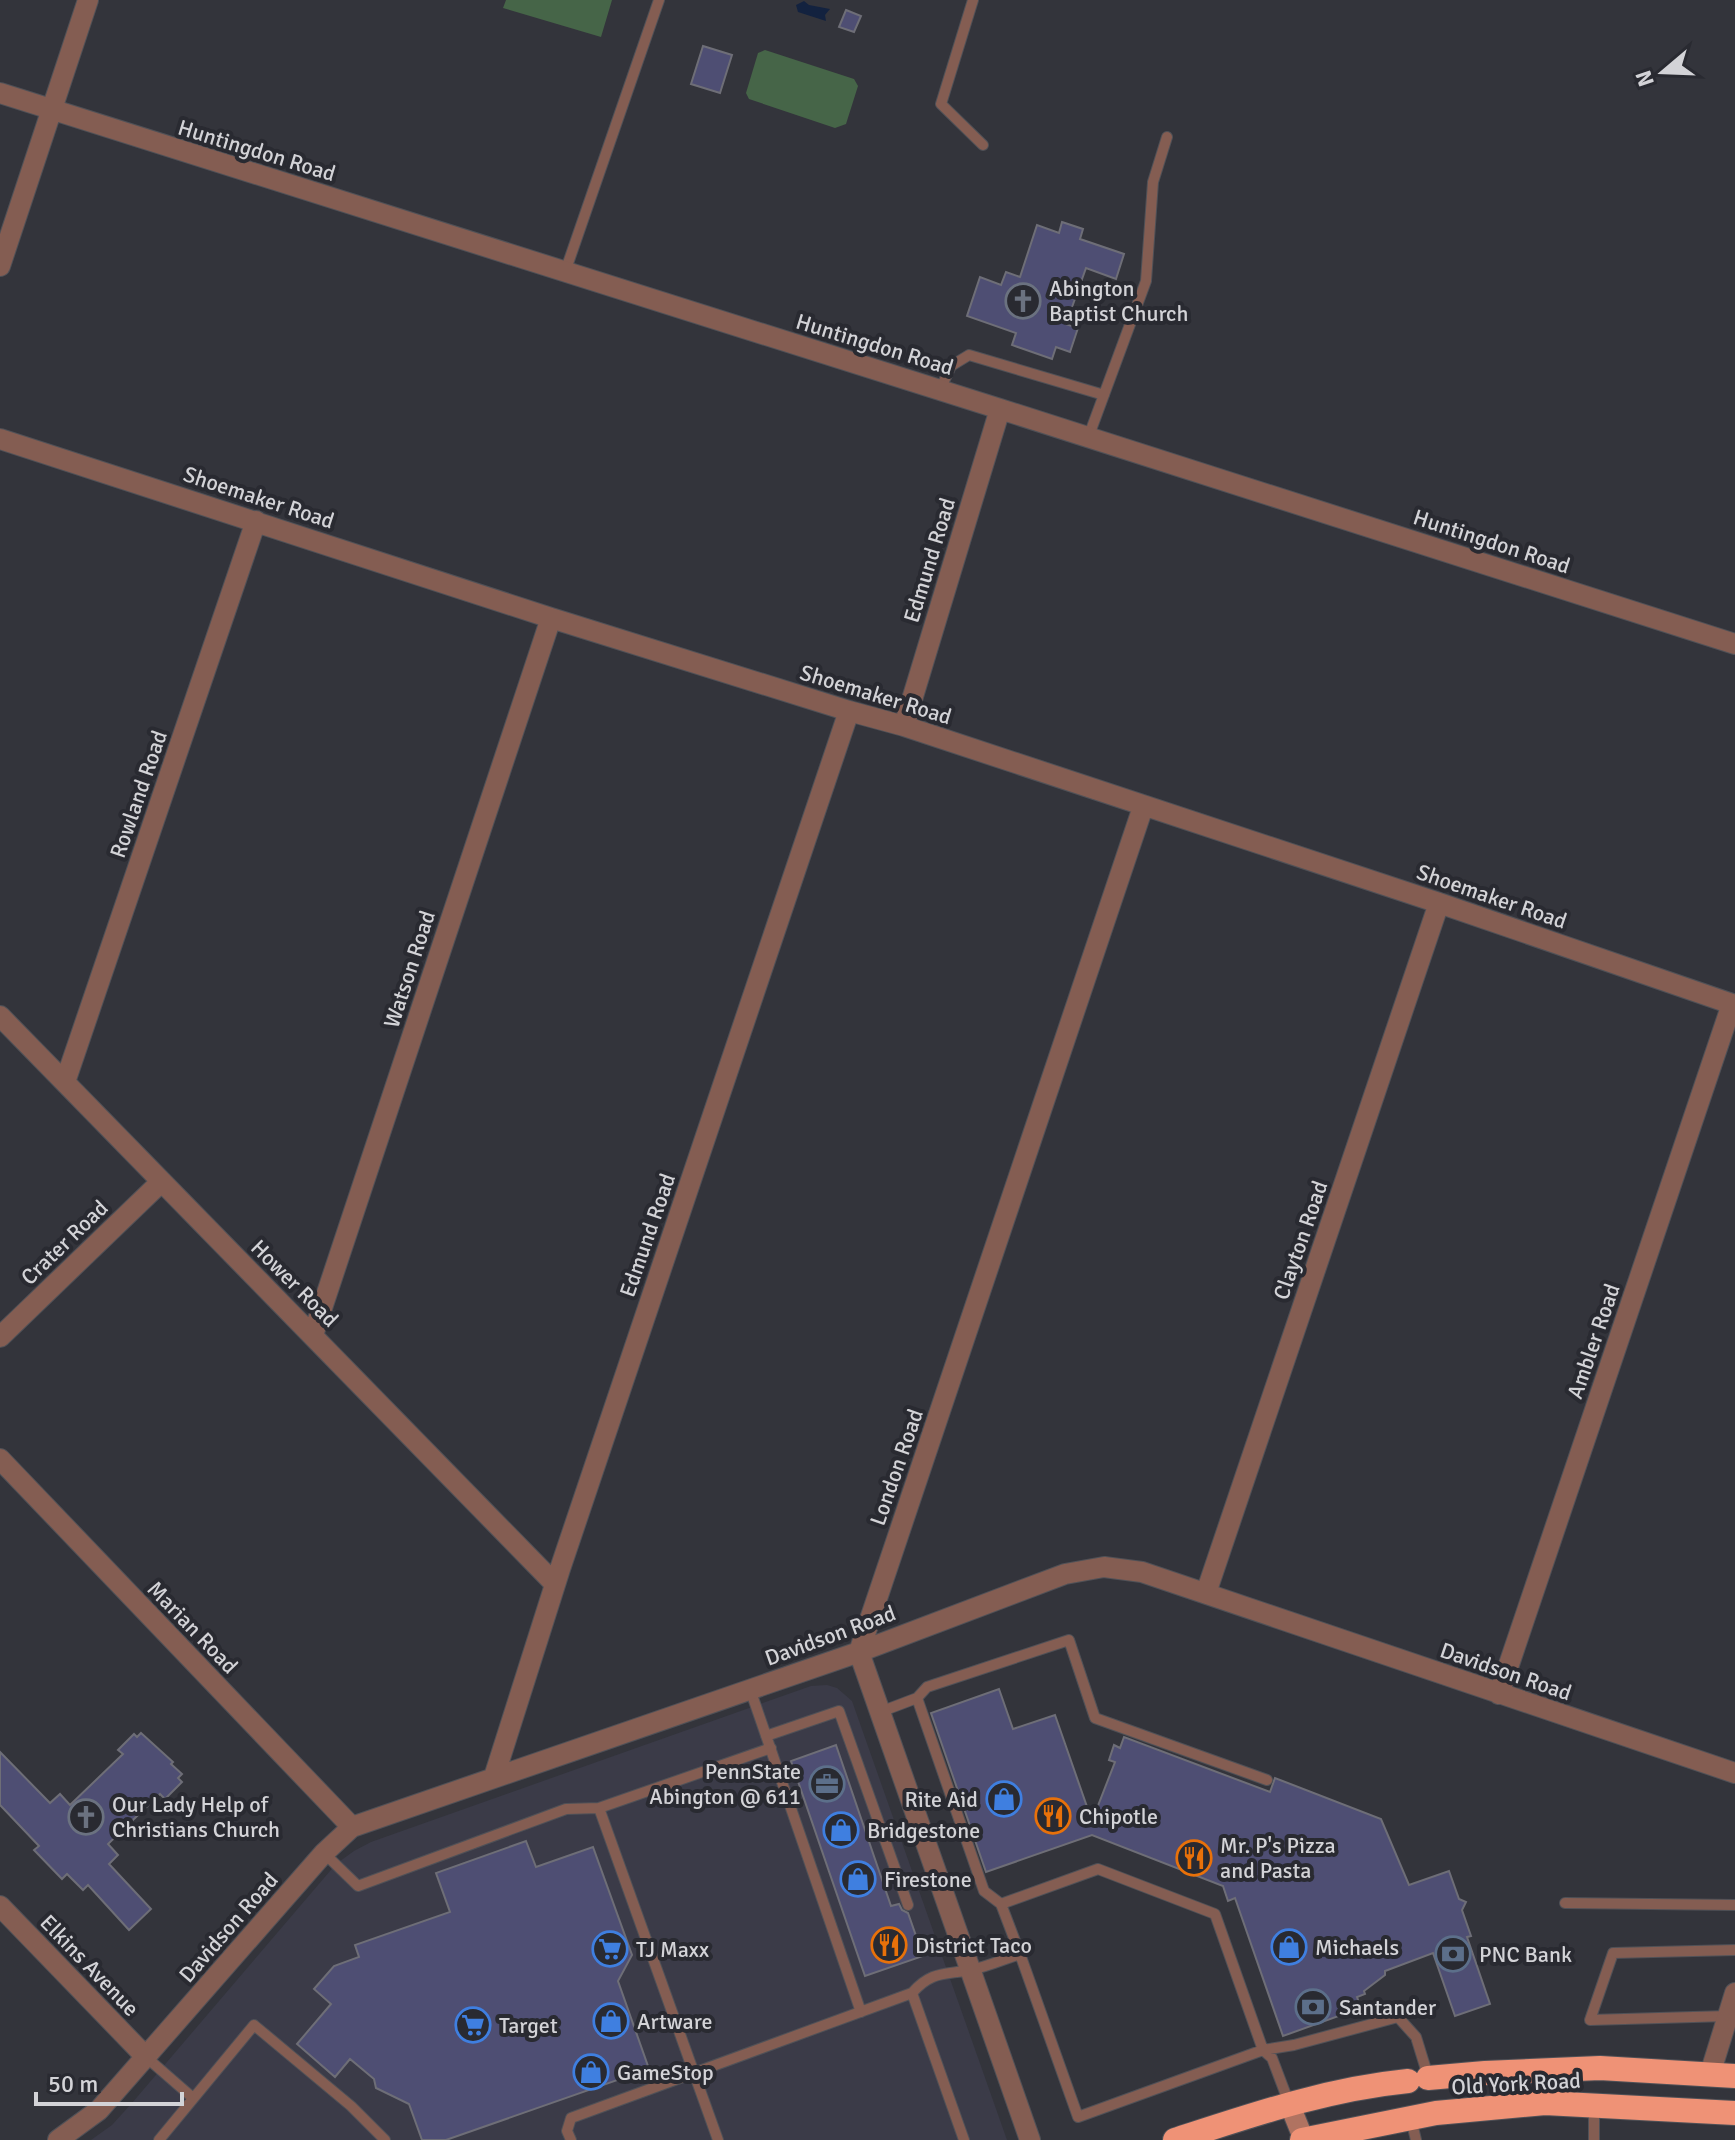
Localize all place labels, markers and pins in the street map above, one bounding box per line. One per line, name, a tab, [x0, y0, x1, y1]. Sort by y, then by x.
place label: Abington Baptist Church	[1049, 275, 1188, 327]
church icon: Abington Baptist Church	[1004, 282, 1042, 320]
place label: PennState Abington @ 611	[649, 1758, 801, 1810]
office icon: PennState Abington @ 611	[808, 1765, 846, 1803]
shop icon: Rite Aid	[985, 1780, 1023, 1818]
place label: Rite Aid	[905, 1786, 978, 1813]
place label: Our Lady Help of Christians Church	[112, 1791, 280, 1843]
restaurant icon: Chipotle	[1034, 1797, 1072, 1835]
church icon: Our Lady Help of Christians Church	[67, 1798, 105, 1836]
place label: Chipotle	[1079, 1803, 1158, 1830]
shop icon: Bridgestone	[822, 1811, 860, 1849]
place label: Bridgestone	[867, 1817, 980, 1844]
place label: Mr. P's Pizza and Pasta	[1220, 1832, 1336, 1884]
restaurant icon: Mr. P's Pizza and Pasta	[1175, 1839, 1213, 1877]
shop icon: Firestone	[839, 1860, 877, 1898]
place label: Firestone	[884, 1866, 972, 1893]
restaurant icon: District Taco	[870, 1926, 908, 1964]
shop icon: Michaels	[1270, 1928, 1308, 1966]
supermarket icon: TJ Maxx	[591, 1930, 629, 1968]
place label: District Taco	[915, 1932, 1032, 1959]
place label: Michaels	[1315, 1934, 1399, 1961]
bank icon: PNC Bank	[1434, 1935, 1472, 1973]
place label: TJ Maxx	[636, 1936, 709, 1963]
place label: PNC Bank	[1479, 1941, 1572, 1968]
bank icon: Santander	[1294, 1988, 1332, 2026]
place label: Santander	[1339, 1994, 1436, 2021]
shop icon: Artware	[592, 2002, 630, 2040]
supermarket icon: Target	[454, 2006, 492, 2044]
place label: Artware	[637, 2008, 712, 2035]
place label: Target	[499, 2012, 558, 2039]
shop icon: GameStop	[572, 2053, 610, 2091]
place label: GameStop	[617, 2059, 714, 2086]

